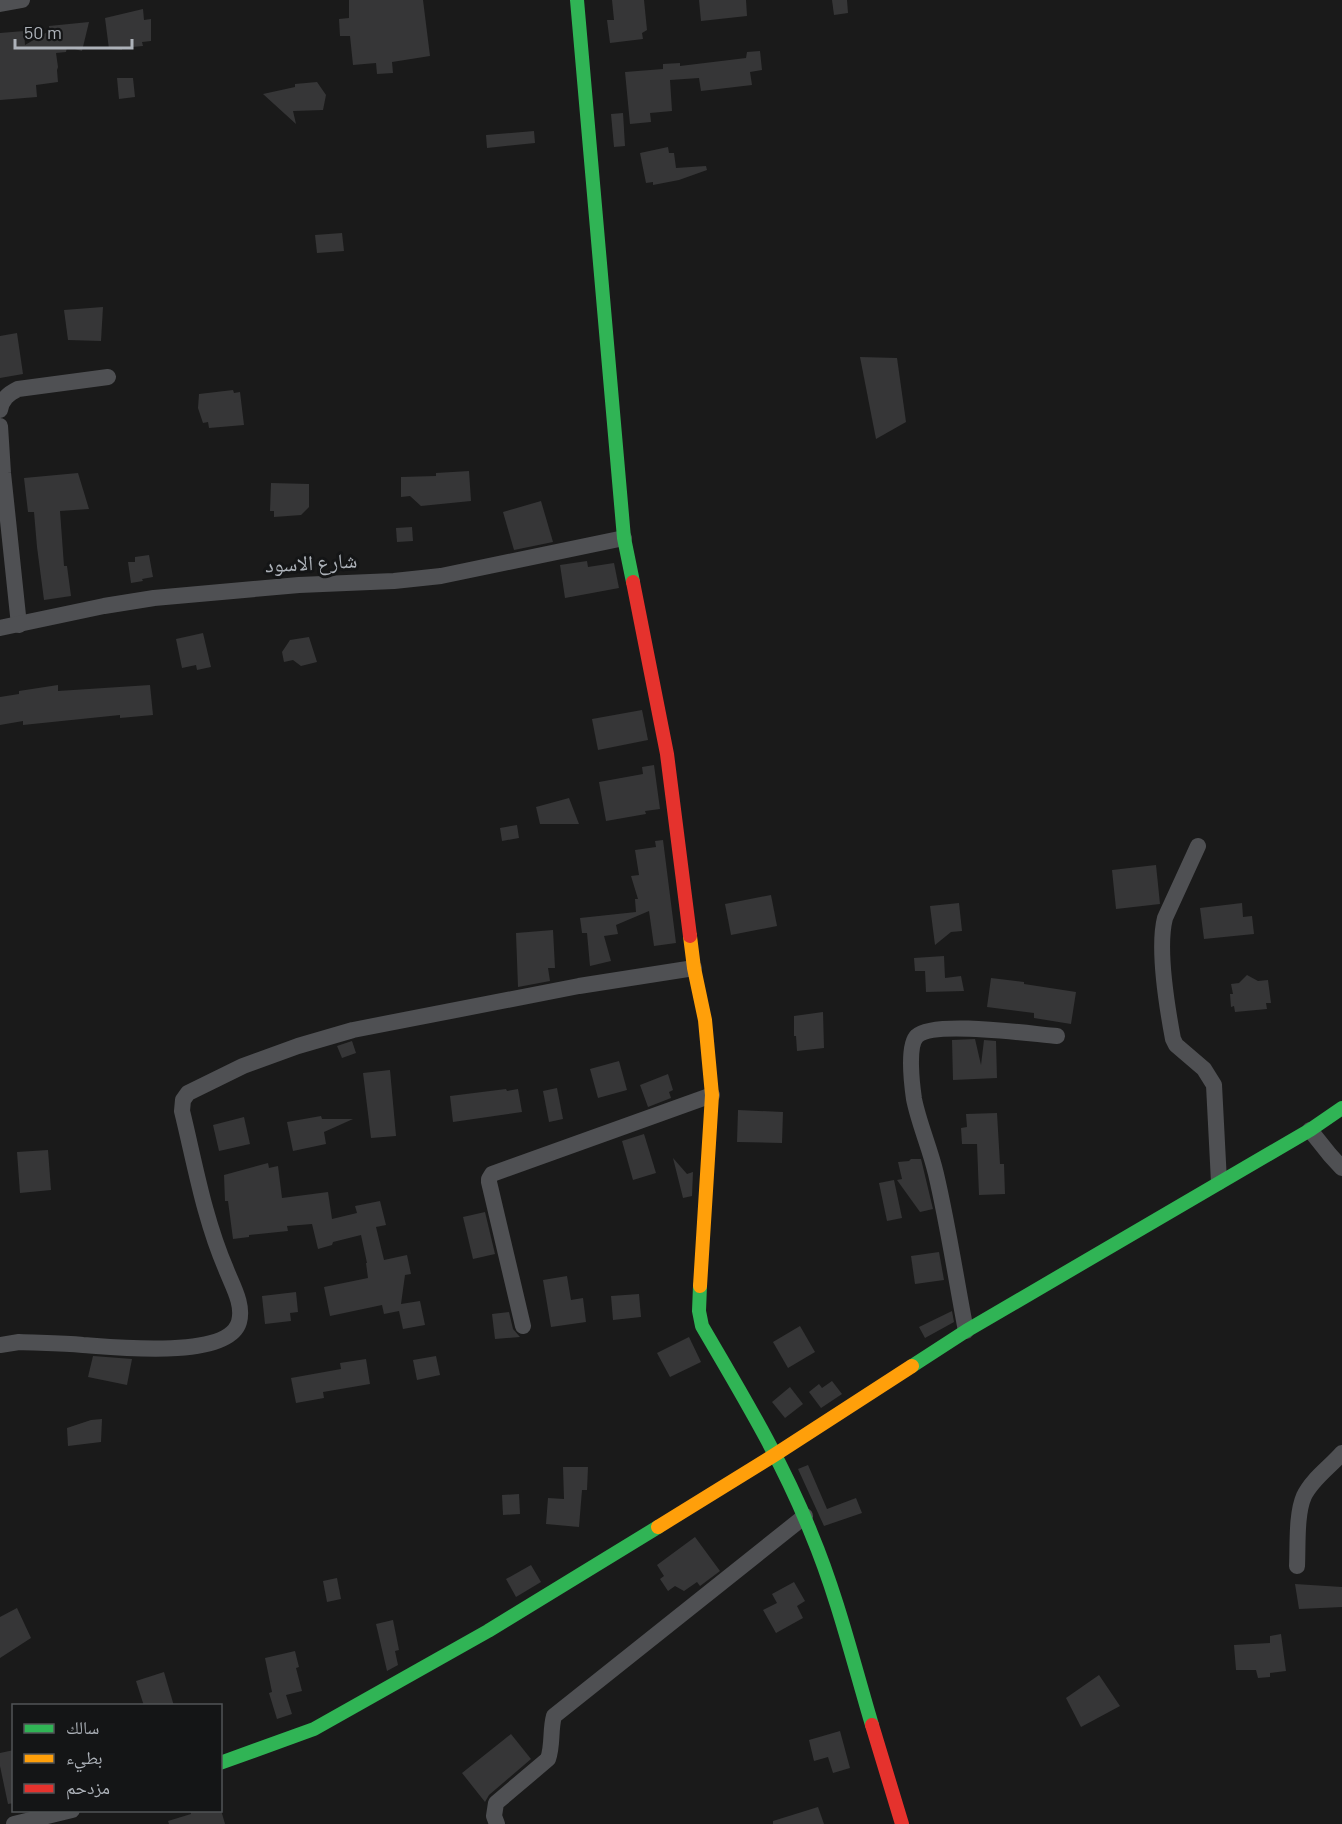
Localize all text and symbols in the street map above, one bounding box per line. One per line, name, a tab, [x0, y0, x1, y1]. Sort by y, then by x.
scale bar	[15, 12, 132, 50]
text: 50 m	[24, 21, 62, 43]
street label: شارع الاسود	[264, 547, 358, 578]
legend	[12, 1704, 222, 1812]
text: سالك	[66, 1716, 99, 1738]
text: بطيء	[66, 1746, 103, 1773]
text: مزدحم	[66, 1776, 110, 1800]

